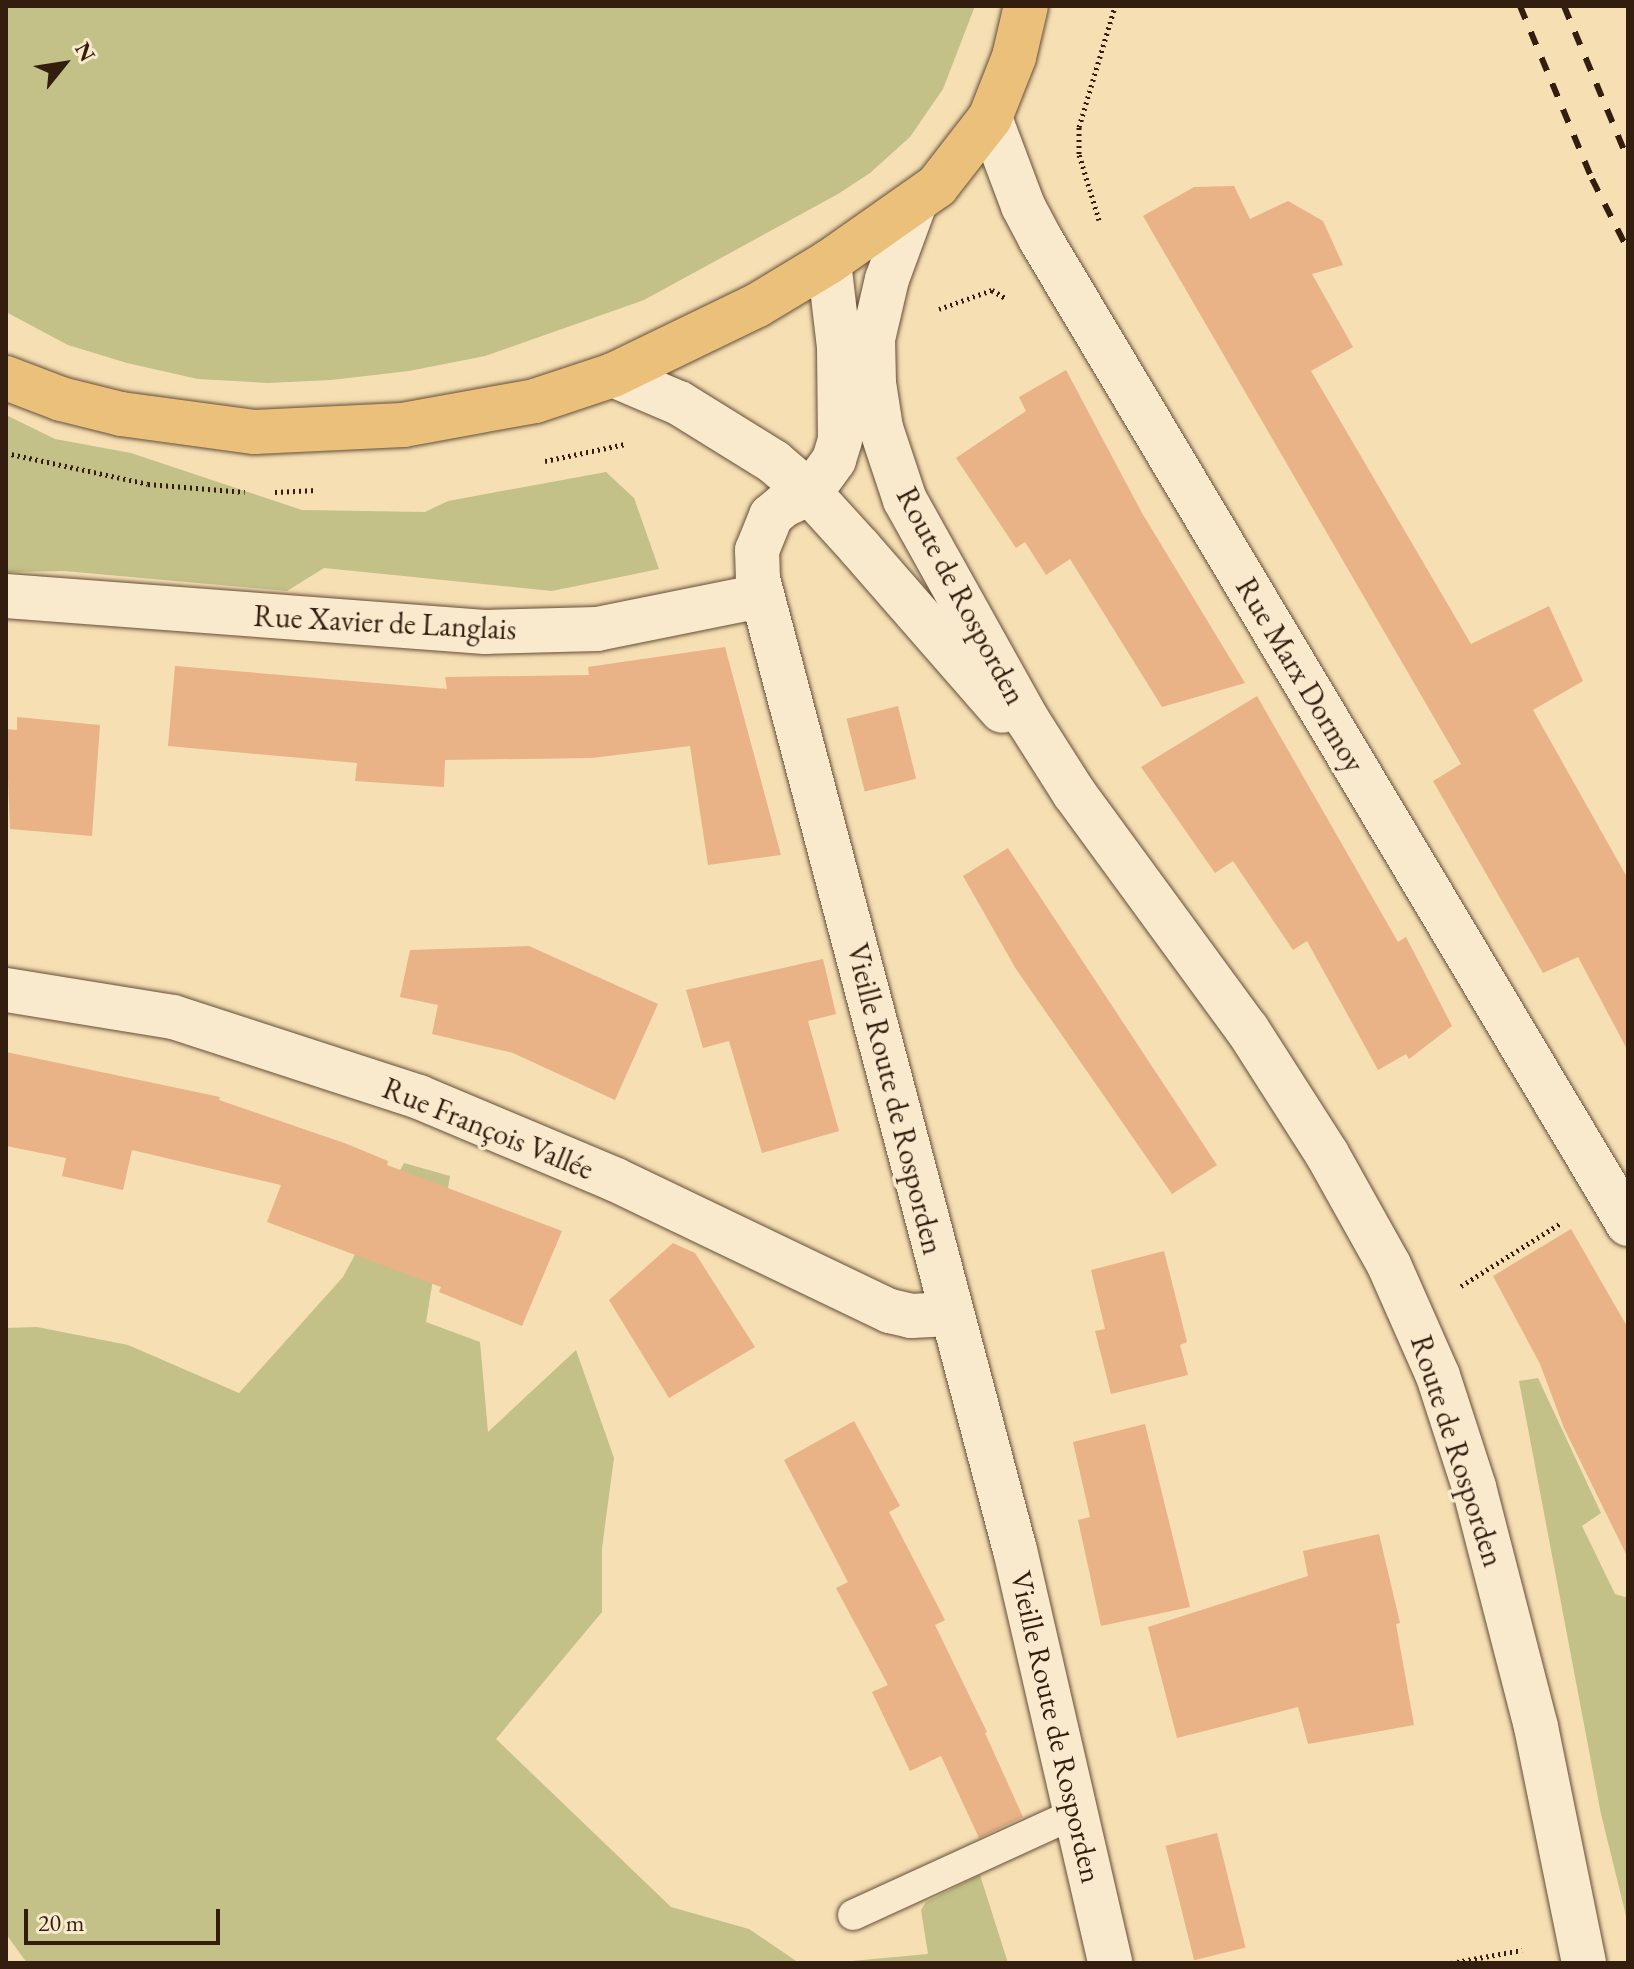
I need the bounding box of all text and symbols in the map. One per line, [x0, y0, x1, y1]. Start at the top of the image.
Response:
north arrow [24, 24, 104, 104]
text: N [68, 37, 102, 67]
street label: Route de Rosporden [889, 481, 1033, 711]
street label: Rue Marx Dormoy [1228, 571, 1372, 779]
street label: Rue Xavier de Langlais [253, 598, 517, 648]
street label: Vieille Route de Rosporden [839, 940, 951, 1258]
street label: Rue François Vallée [377, 1070, 599, 1188]
street label: Route de Rosporden [1403, 1331, 1511, 1571]
street label: Vieille Route de Rosporden [1003, 1567, 1109, 1887]
scale bar [28, 1893, 224, 1943]
text: 20 m [38, 1907, 85, 1938]

